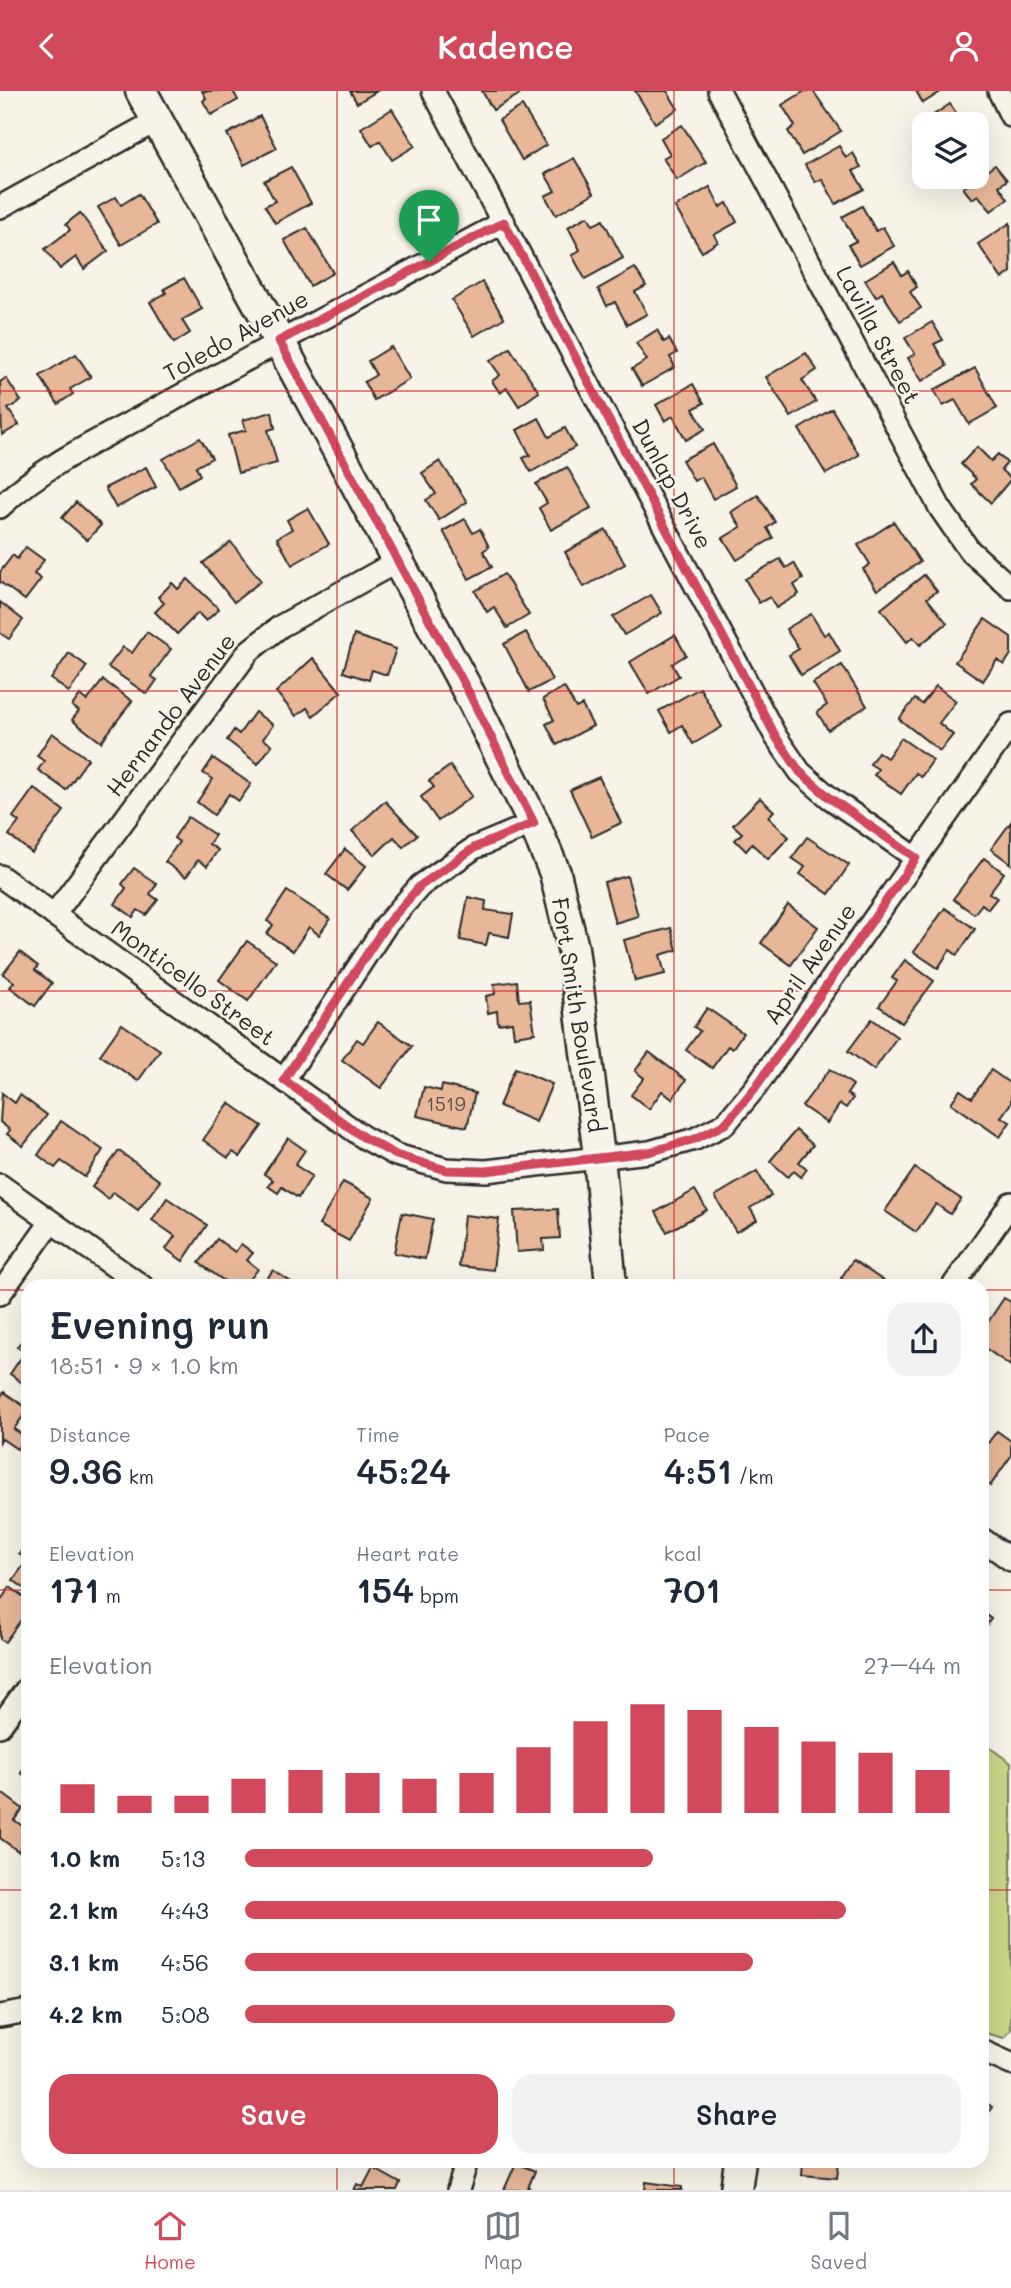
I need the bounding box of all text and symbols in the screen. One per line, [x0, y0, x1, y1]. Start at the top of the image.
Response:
text: Kadence [437, 25, 574, 67]
icon: back [28, 27, 66, 65]
icon: person [945, 27, 983, 65]
map controls [912, 112, 989, 189]
button: layers [912, 112, 989, 189]
pin [399, 190, 459, 262]
icon: arrive [410, 201, 448, 239]
street label: Lavilla Street [830, 260, 928, 409]
street label: Toledo Avenue [158, 283, 313, 387]
street label: Dunlap Drive [626, 413, 720, 554]
street label: Hernando Avenue [99, 627, 242, 802]
street label: Fort Smith Boulevard [546, 895, 612, 1134]
street label: April Avenue [756, 897, 862, 1030]
street label: Monticello Street [106, 913, 281, 1052]
house number: 1519 [426, 1091, 466, 1116]
text: Evening run [49, 1299, 270, 1349]
button: share [887, 1302, 961, 1376]
text: 18:51 · 9 × 1.0 km [49, 1350, 239, 1380]
text: Distance [49, 1422, 131, 1447]
text: Time [356, 1422, 400, 1447]
text: Pace [664, 1422, 710, 1447]
text: 9.36 [49, 1447, 123, 1493]
text: 45:24 [356, 1447, 451, 1493]
text: 4:51 [664, 1447, 732, 1493]
text: km [123, 1464, 154, 1489]
text: /km [732, 1464, 774, 1489]
text: Elevation [49, 1541, 134, 1566]
text: Heart rate [356, 1541, 459, 1566]
text: kcal [664, 1541, 702, 1566]
text: 171 [49, 1566, 100, 1612]
text: 154 [356, 1566, 414, 1612]
text: 701 [664, 1566, 721, 1612]
text: m [100, 1583, 121, 1608]
text: bpm [414, 1583, 459, 1608]
text: Elevation [49, 1650, 152, 1680]
text: 27–44 m [864, 1650, 961, 1680]
text: 1.0 km [49, 1843, 120, 1873]
text: 5:13 [161, 1843, 205, 1873]
text: 2.1 km [49, 1895, 118, 1925]
text: 4:43 [161, 1895, 209, 1925]
text: 3.1 km [49, 1947, 119, 1977]
text: 4:56 [161, 1947, 209, 1977]
text: 4.2 km [49, 1999, 122, 2029]
text: 5:08 [161, 1999, 210, 2029]
button: Save [49, 2074, 498, 2154]
button: Share [512, 2074, 961, 2154]
tab: Home [144, 2207, 196, 2274]
tab: Map [484, 2207, 522, 2274]
tab: Saved [811, 2207, 867, 2274]

